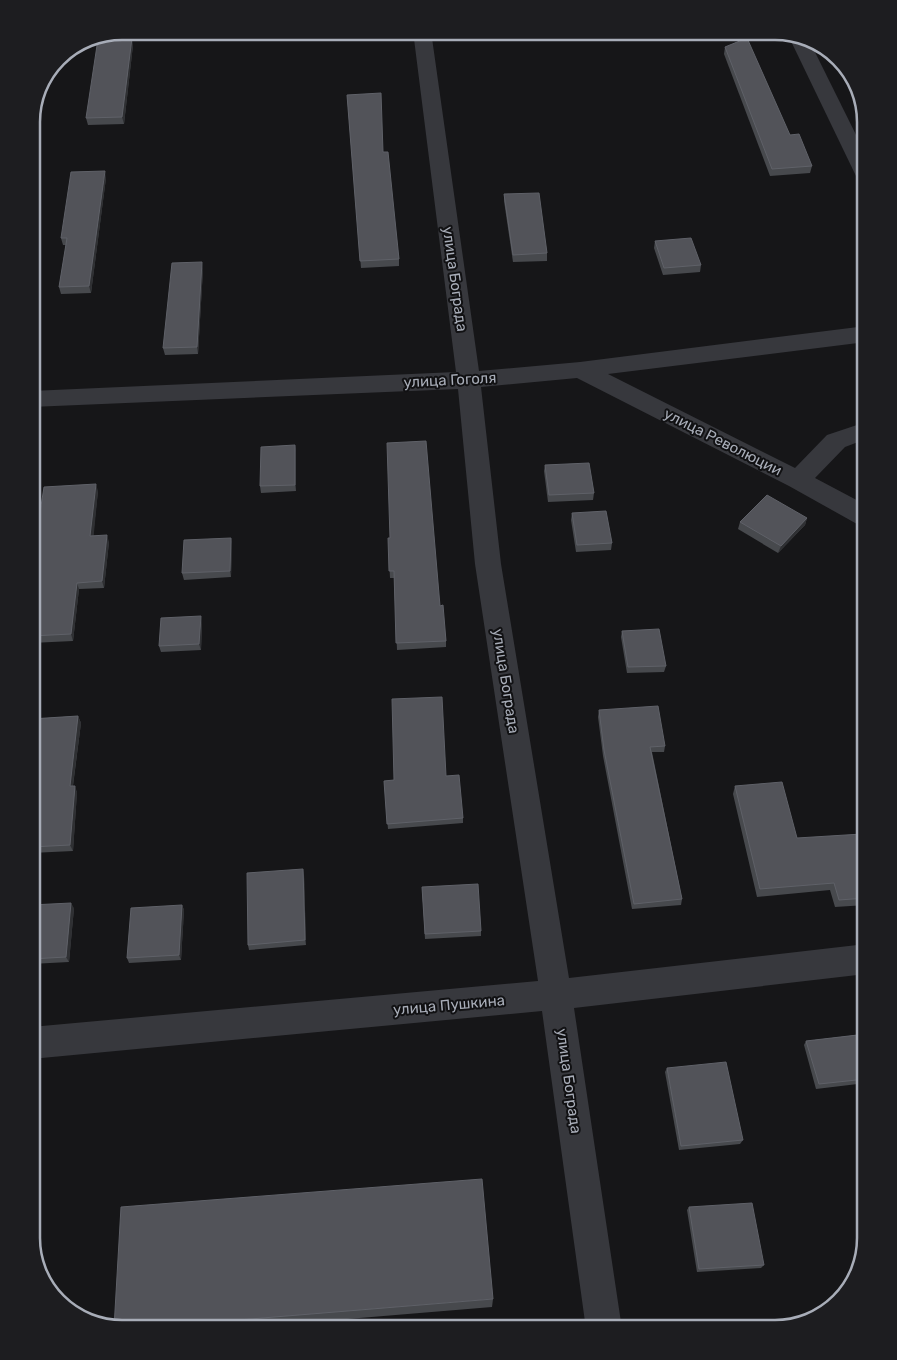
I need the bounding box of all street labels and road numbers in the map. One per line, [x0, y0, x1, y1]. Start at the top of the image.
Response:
street label: улица Бограда [439, 225, 471, 333]
street label: улица Гоголя [403, 369, 497, 391]
street label: улица Революции [661, 404, 785, 480]
street label: улица Бограда [489, 627, 523, 735]
street label: улица Пушкина [392, 991, 506, 1019]
street label: улица Бограда [553, 1027, 585, 1135]

